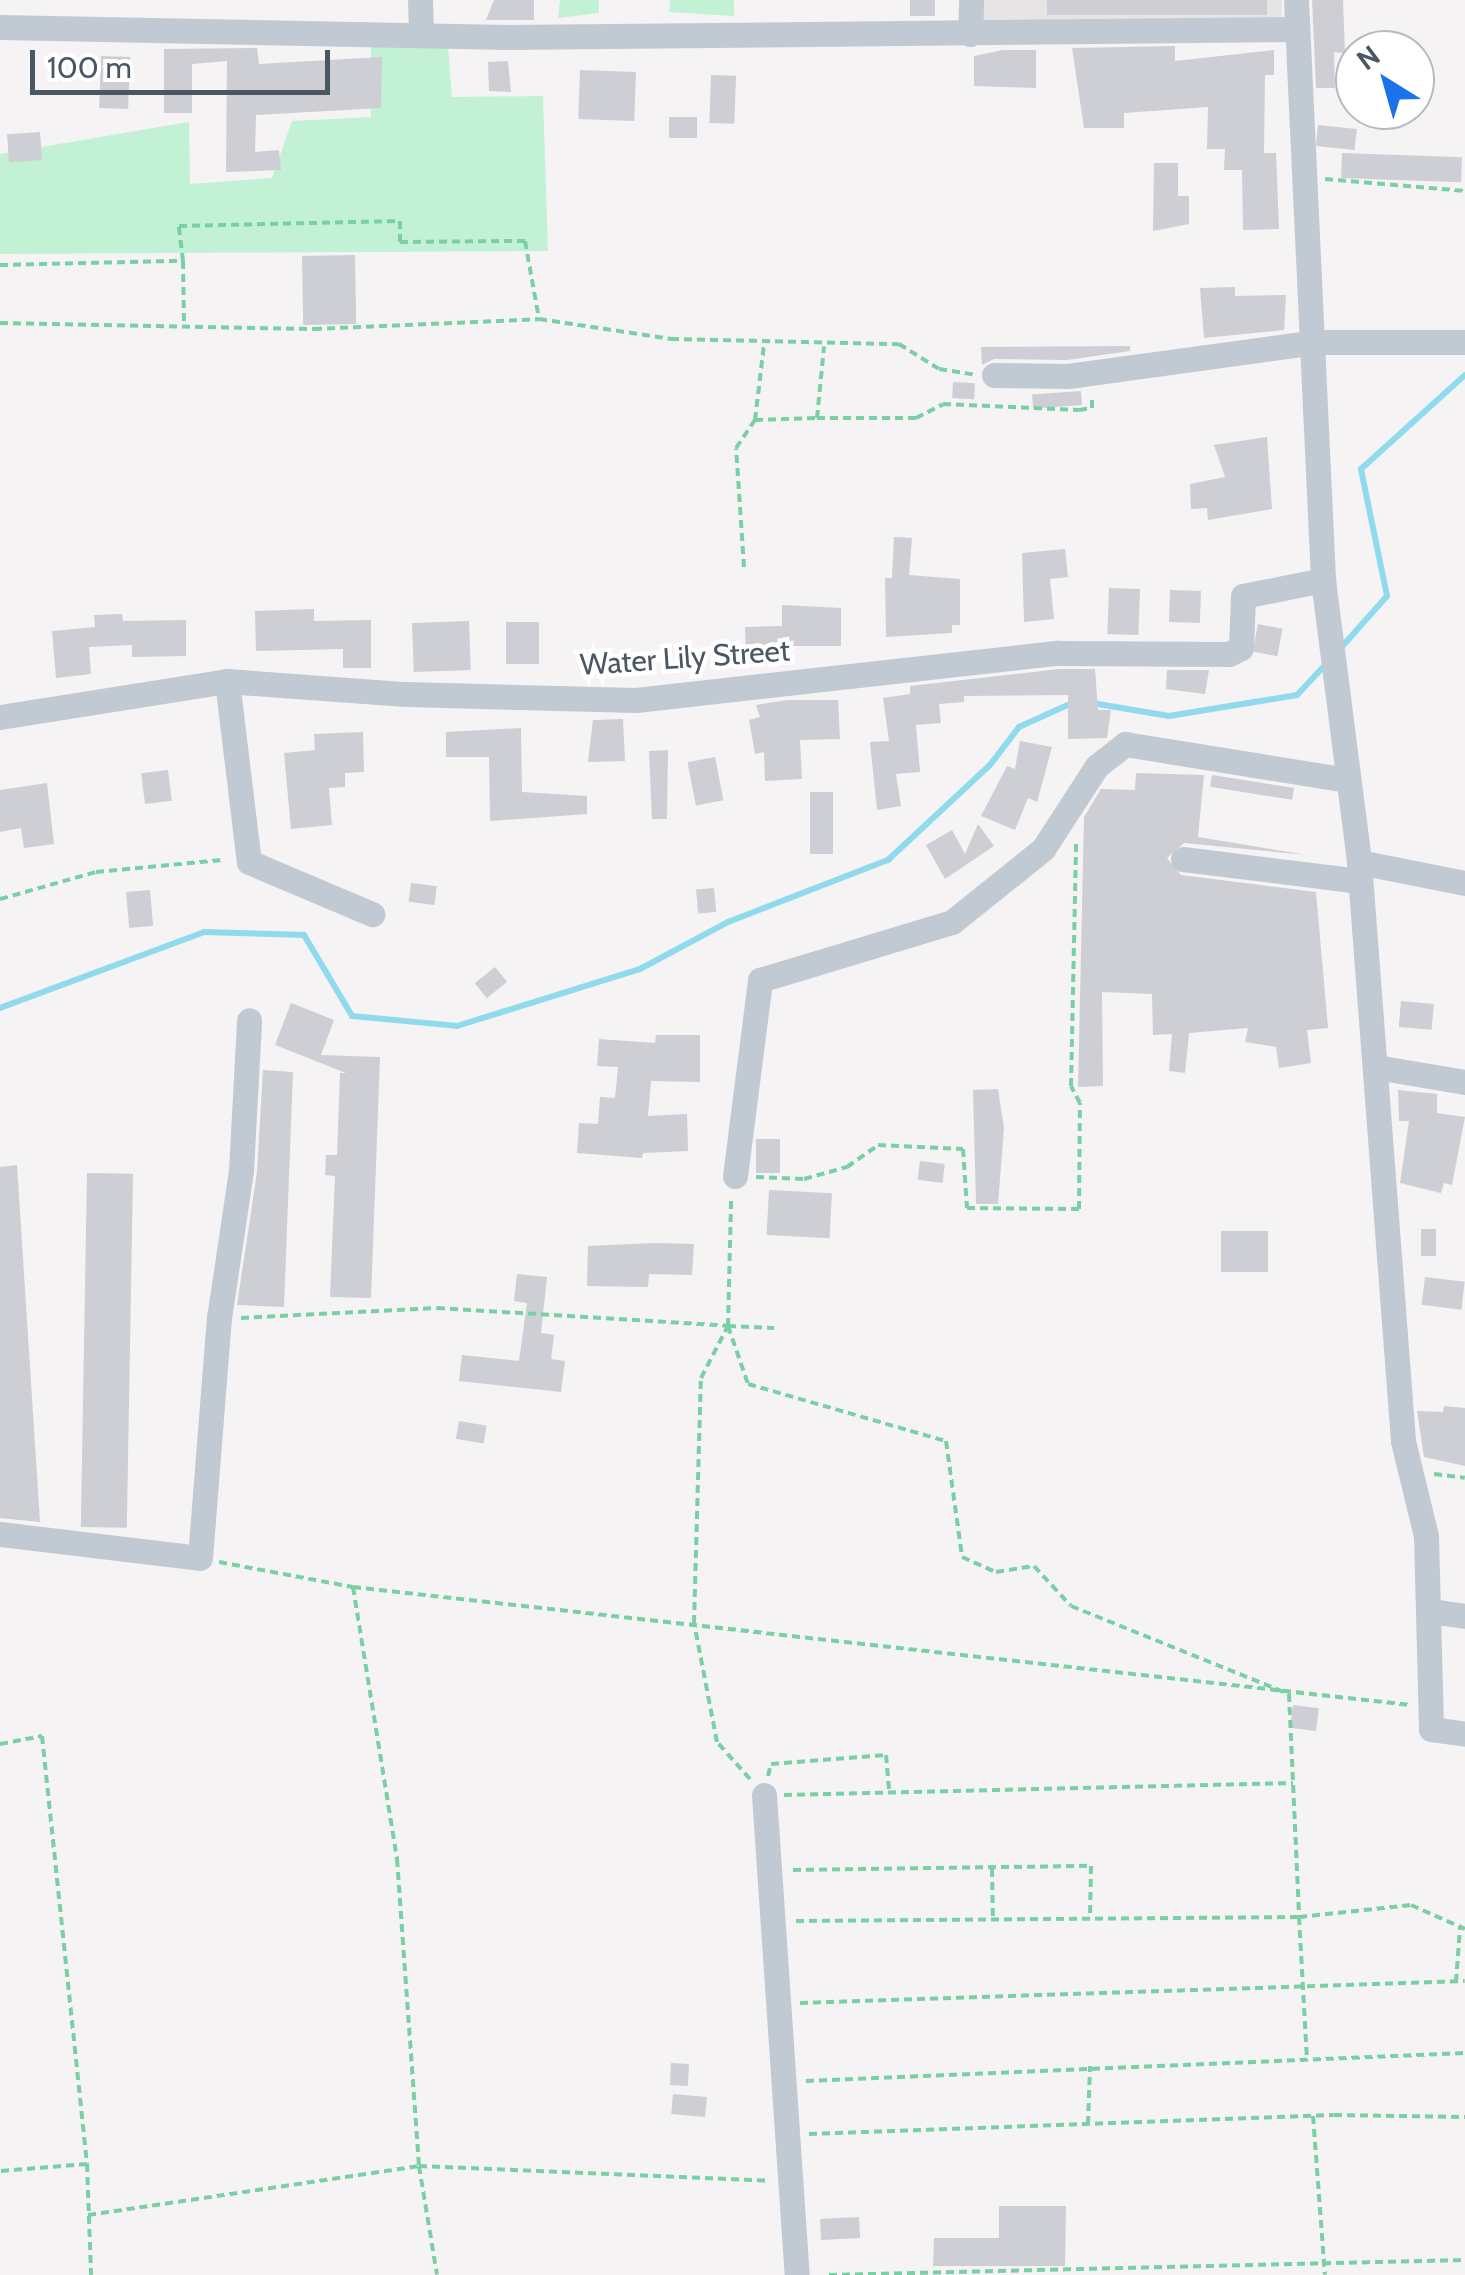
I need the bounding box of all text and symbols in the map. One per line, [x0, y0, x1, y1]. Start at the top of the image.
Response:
scale bar [35, 30, 335, 92]
north arrow [1335, 30, 1435, 130]
text: N [1350, 38, 1386, 77]
text: 100 m [47, 49, 132, 86]
street label: Water Lily Street [579, 633, 791, 683]

